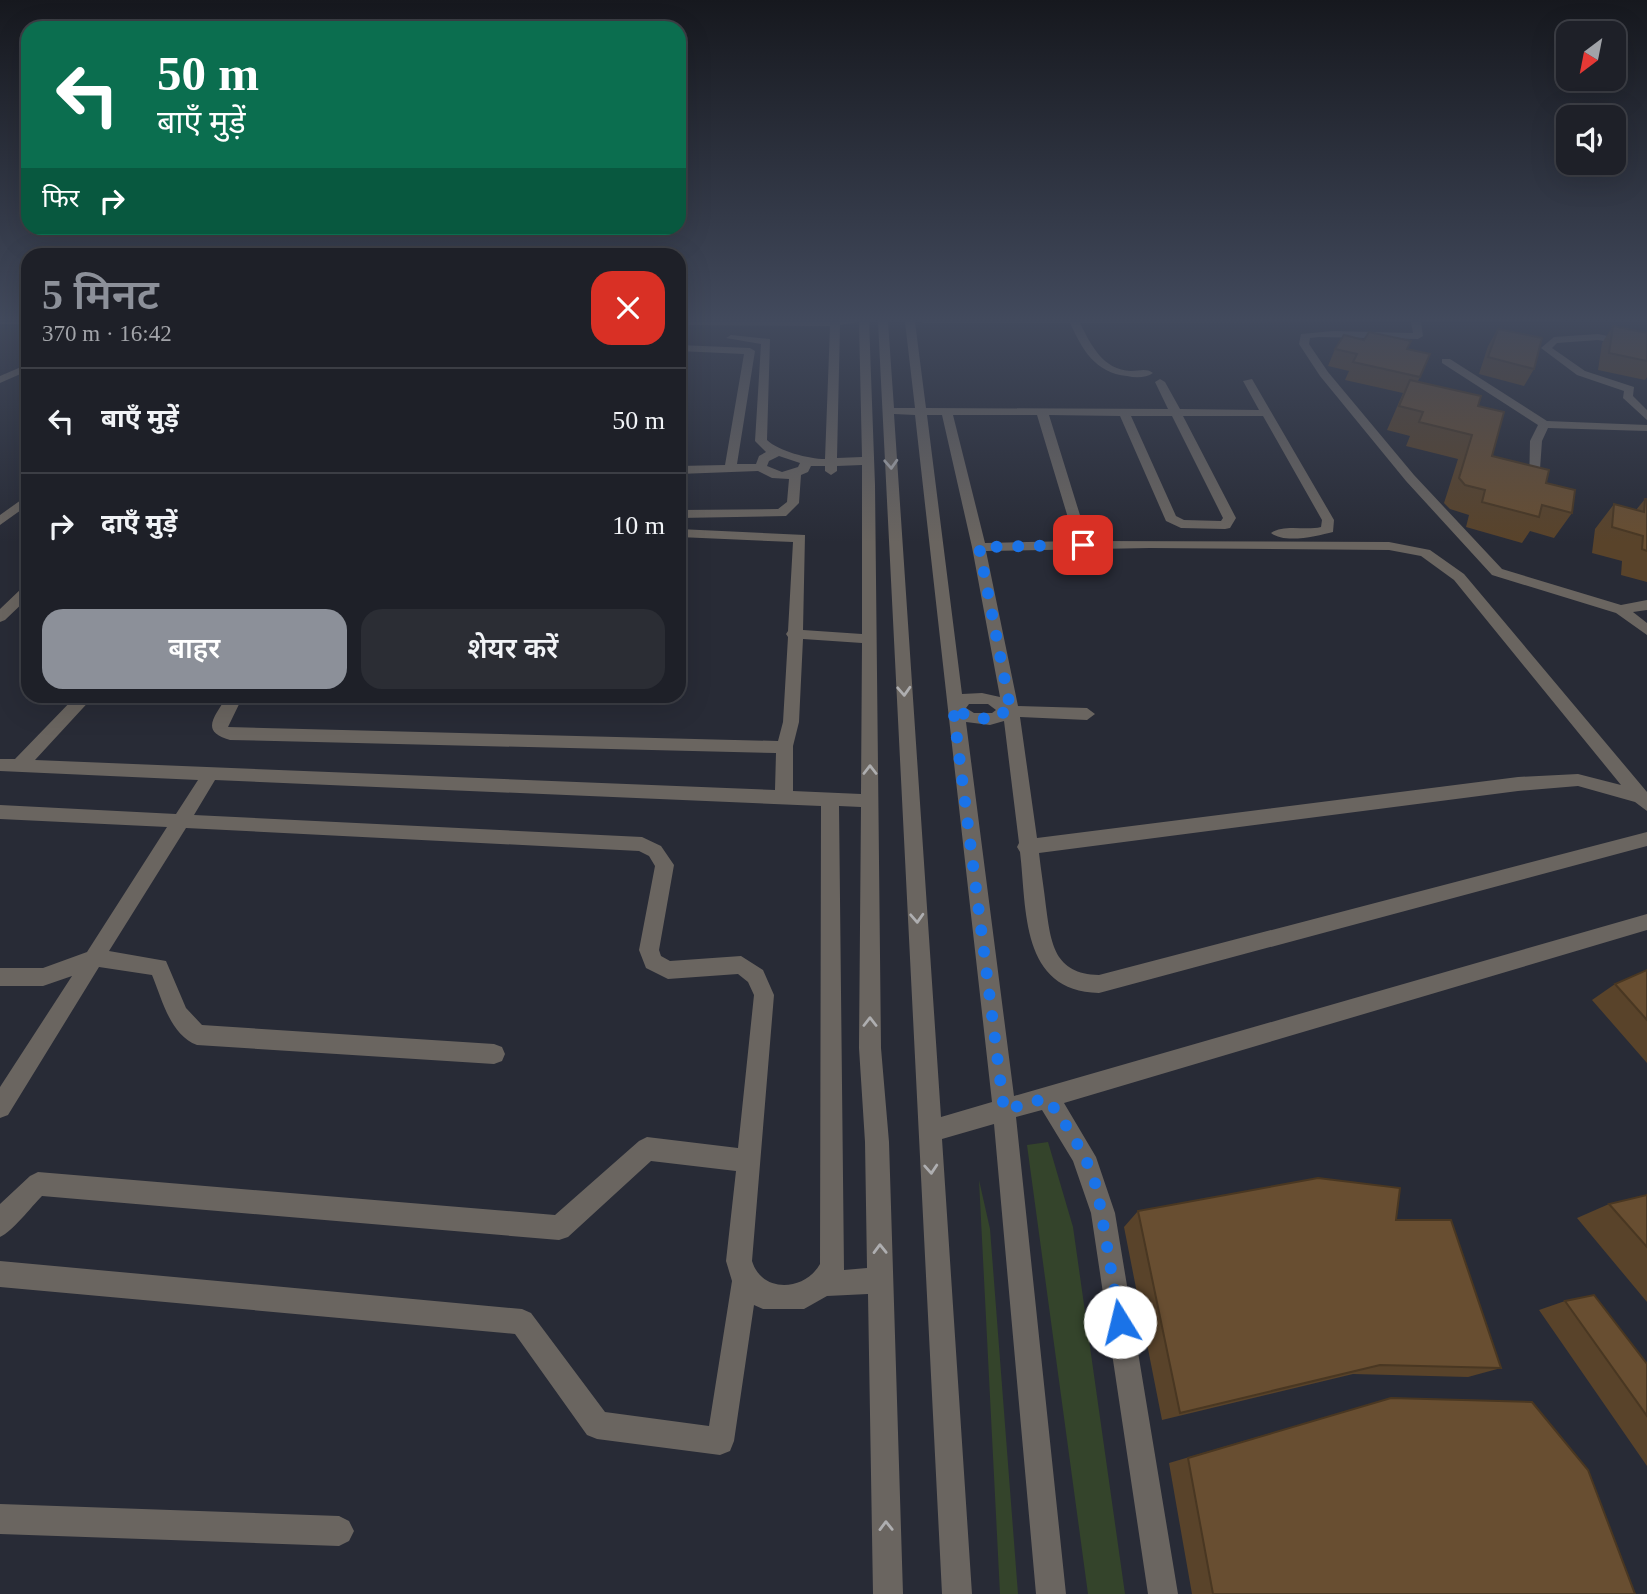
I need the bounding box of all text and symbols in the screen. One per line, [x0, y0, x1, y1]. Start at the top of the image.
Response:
north arrow [1556, 21, 1626, 91]
map controls [1556, 21, 1626, 175]
text: 50 m [157, 46, 259, 101]
icon: left [42, 49, 133, 140]
text: बाएँ मुड़ें [157, 104, 246, 140]
button: sound [1556, 105, 1626, 175]
icon: right [93, 182, 131, 220]
text: फिर [42, 184, 79, 213]
button: close [591, 271, 665, 345]
text: 5 मिनट [42, 272, 159, 318]
text: 370 m · 16:42 [42, 321, 172, 346]
icon: left [42, 402, 80, 440]
text: बाएँ मुड़ें [101, 404, 179, 433]
text: 50 m [612, 406, 665, 435]
one-way arrow [883, 458, 898, 469]
icon: right [42, 507, 80, 545]
text: दाएँ मुड़ें [101, 509, 177, 538]
text: 10 m [612, 511, 665, 540]
pin [1053, 515, 1113, 575]
icon: arrive [1064, 526, 1102, 564]
button: बाहर [42, 609, 347, 689]
button: शेयर करें [361, 609, 665, 689]
one-way arrow [896, 685, 911, 696]
one-way arrow [862, 764, 878, 775]
one-way arrow [909, 913, 924, 924]
one-way arrow [862, 1016, 878, 1027]
one-way arrow [923, 1164, 938, 1175]
one-way arrow [872, 1244, 888, 1254]
position arrow [1083, 1285, 1157, 1359]
one-way arrow [878, 1520, 894, 1531]

